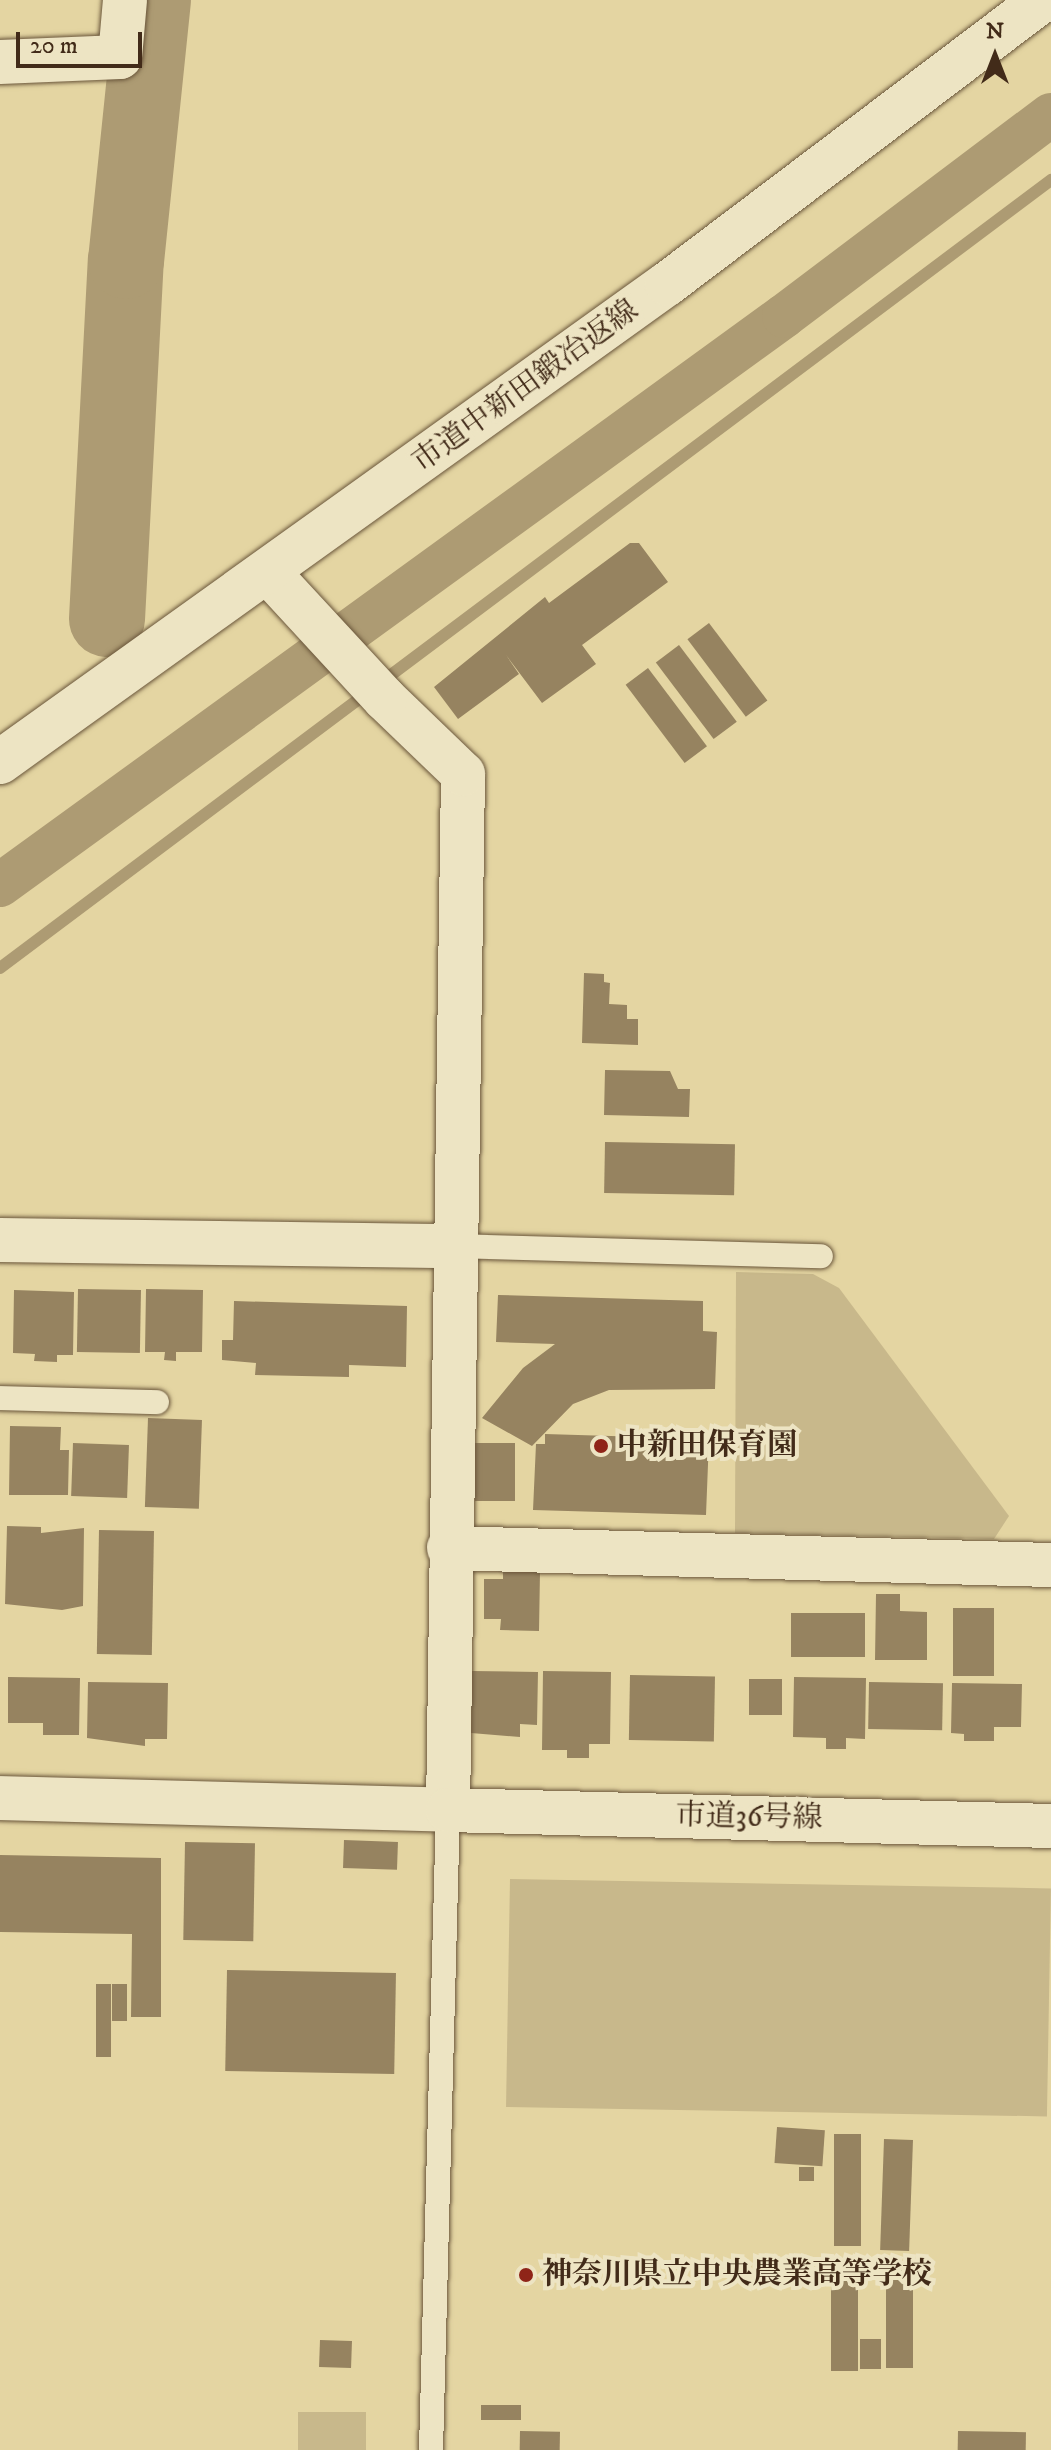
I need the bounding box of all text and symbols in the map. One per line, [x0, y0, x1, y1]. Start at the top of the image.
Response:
scale bar [20, 16, 146, 66]
north arrow [955, 16, 1035, 96]
text: N [986, 18, 1004, 45]
text: 20 m [30, 31, 78, 61]
street label: 市道中新田鍛冶返線 [406, 293, 646, 481]
place label: 中新田保育園 [617, 1428, 797, 1464]
marker: 中新田保育園 [592, 1437, 610, 1455]
street label: 市道36号線 [675, 1799, 823, 1837]
place label: 神奈川県立中央農業高等学校 [542, 2257, 932, 2293]
marker: 神奈川県立中央農業高等学校 [517, 2266, 535, 2284]

